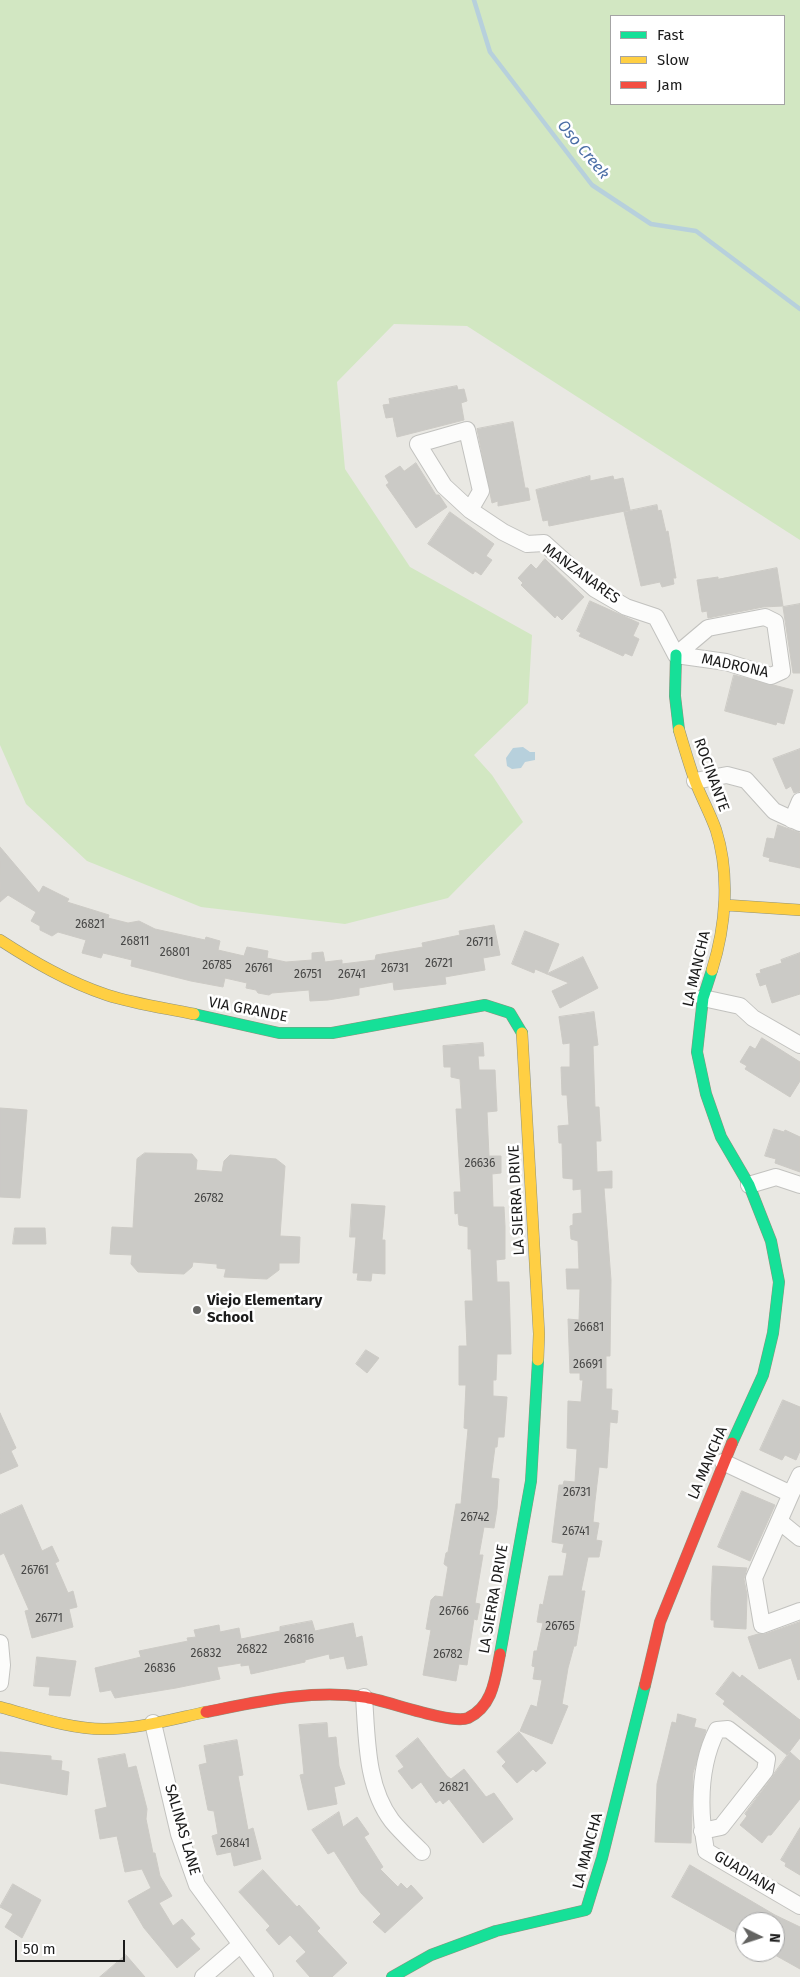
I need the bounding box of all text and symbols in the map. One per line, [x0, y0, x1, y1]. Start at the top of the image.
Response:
legend [610, 15, 785, 105]
text: Fast [657, 26, 684, 44]
text: Slow [657, 51, 689, 69]
text: Jam [657, 76, 683, 94]
water label: Oso Creek [553, 117, 613, 183]
street label: MANZANARES [539, 540, 623, 608]
street label: MADRONA [700, 650, 770, 682]
street label: ROCINANTE [689, 736, 733, 814]
house number: 26821 [75, 918, 105, 932]
street label: LA MANCHA [679, 929, 715, 1009]
house number: 26811 [121, 935, 149, 949]
house number: 26711 [466, 936, 494, 950]
house number: 26801 [160, 946, 190, 960]
house number: 26721 [425, 957, 453, 971]
house number: 26785 [202, 959, 232, 973]
house number: 26761 [245, 962, 273, 976]
house number: 26731 [381, 962, 409, 976]
house number: 26751 [294, 968, 322, 982]
house number: 26741 [338, 968, 366, 982]
street label: VIA GRANDE [207, 993, 289, 1027]
street label: LA SIERRA DRIVE [505, 1144, 529, 1256]
house number: 26636 [465, 1157, 495, 1171]
house number: 26782 [194, 1192, 224, 1206]
place label: Viejo Elementary School [207, 1292, 322, 1327]
marker: Viejo Elementary School [191, 1304, 203, 1316]
house number: 26681 [574, 1321, 604, 1335]
house number: 26691 [573, 1358, 603, 1372]
street label: LA MANCHA [685, 1424, 731, 1502]
house number: 26731 [563, 1486, 591, 1500]
house number: 26742 [461, 1511, 489, 1525]
house number: 26741 [562, 1525, 590, 1539]
street label: LA SIERRA DRIVE [476, 1543, 512, 1655]
house number: 26761 [21, 1564, 49, 1578]
house number: 26766 [439, 1605, 469, 1619]
house number: 26771 [35, 1612, 63, 1626]
house number: 26765 [545, 1620, 575, 1634]
house number: 26816 [284, 1633, 314, 1647]
house number: 26822 [237, 1643, 267, 1657]
house number: 26832 [191, 1647, 221, 1661]
house number: 26782 [433, 1648, 463, 1662]
house number: 26836 [144, 1662, 176, 1676]
house number: 26821 [439, 1781, 469, 1795]
street label: SALINAS LANE [160, 1782, 204, 1878]
street label: LA MANCHA [569, 1811, 607, 1891]
house number: 26841 [220, 1837, 250, 1851]
street label: GUADIANA [711, 1847, 779, 1899]
north arrow [735, 1912, 785, 1962]
scale bar [18, 1930, 128, 1962]
text: N [766, 1933, 783, 1943]
text: 50 m [23, 1940, 56, 1958]

